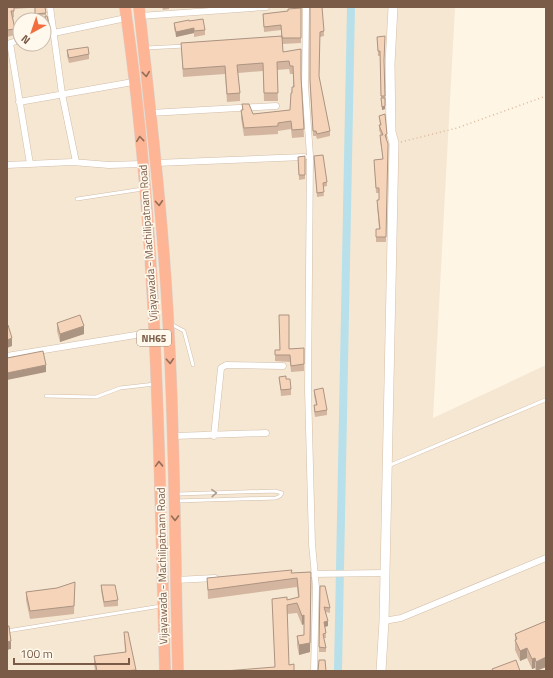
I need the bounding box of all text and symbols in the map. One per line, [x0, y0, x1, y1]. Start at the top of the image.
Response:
north arrow [12, 12, 52, 52]
text: N [18, 31, 34, 48]
one-way arrow [142, 71, 151, 77]
one-way arrow [136, 136, 145, 142]
street label: Vijayawada - Machilipatnam Road [135, 164, 161, 322]
one-way arrow [154, 200, 163, 206]
road number: NH65 [137, 330, 171, 346]
one-way arrow [166, 358, 175, 364]
one-way arrow [155, 461, 164, 467]
street label: Vijayawada - Machilipatnam Road [153, 487, 171, 645]
one-way arrow [211, 488, 217, 497]
one-way arrow [171, 515, 179, 521]
scale bar [14, 640, 129, 666]
text: 100 m [20, 644, 53, 663]

